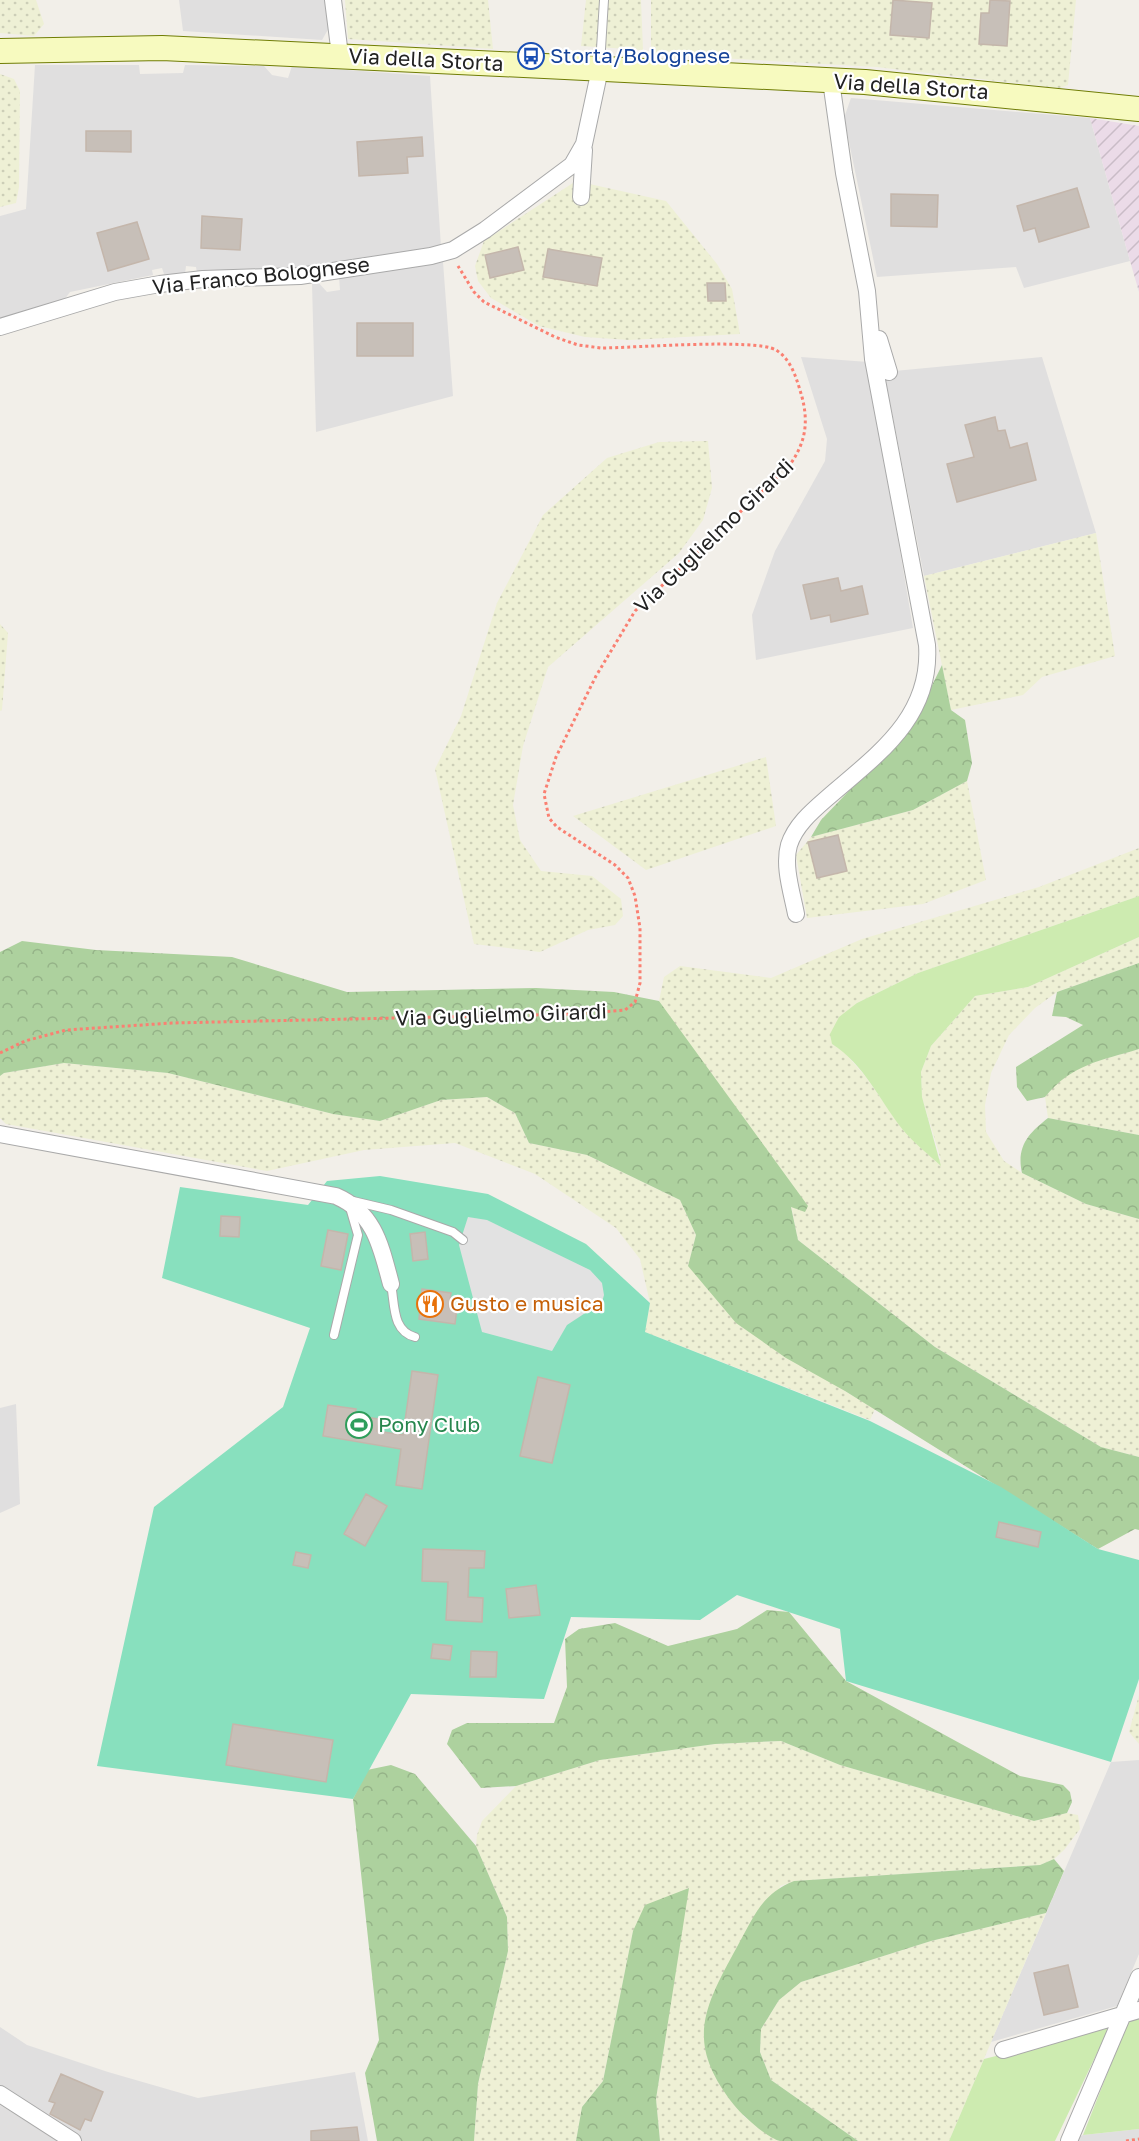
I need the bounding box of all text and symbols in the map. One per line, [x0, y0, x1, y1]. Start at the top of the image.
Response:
bus stop icon: Storta/Bolognese [516, 41, 546, 71]
street label: Via della Storta [348, 42, 504, 76]
place label: Storta/Bolognese [550, 42, 730, 68]
street label: Via della Storta [833, 68, 989, 104]
street label: Via Franco Bolognese [151, 251, 371, 299]
street label: Via Guglielmo Girardi [628, 452, 798, 618]
street label: Via Guglielmo Girardi [395, 997, 607, 1031]
restaurant icon: Gusto e musica [415, 1289, 445, 1319]
place label: Gusto e musica [450, 1290, 604, 1316]
sports icon: Pony Club [344, 1410, 374, 1440]
place label: Pony Club [378, 1411, 480, 1437]

